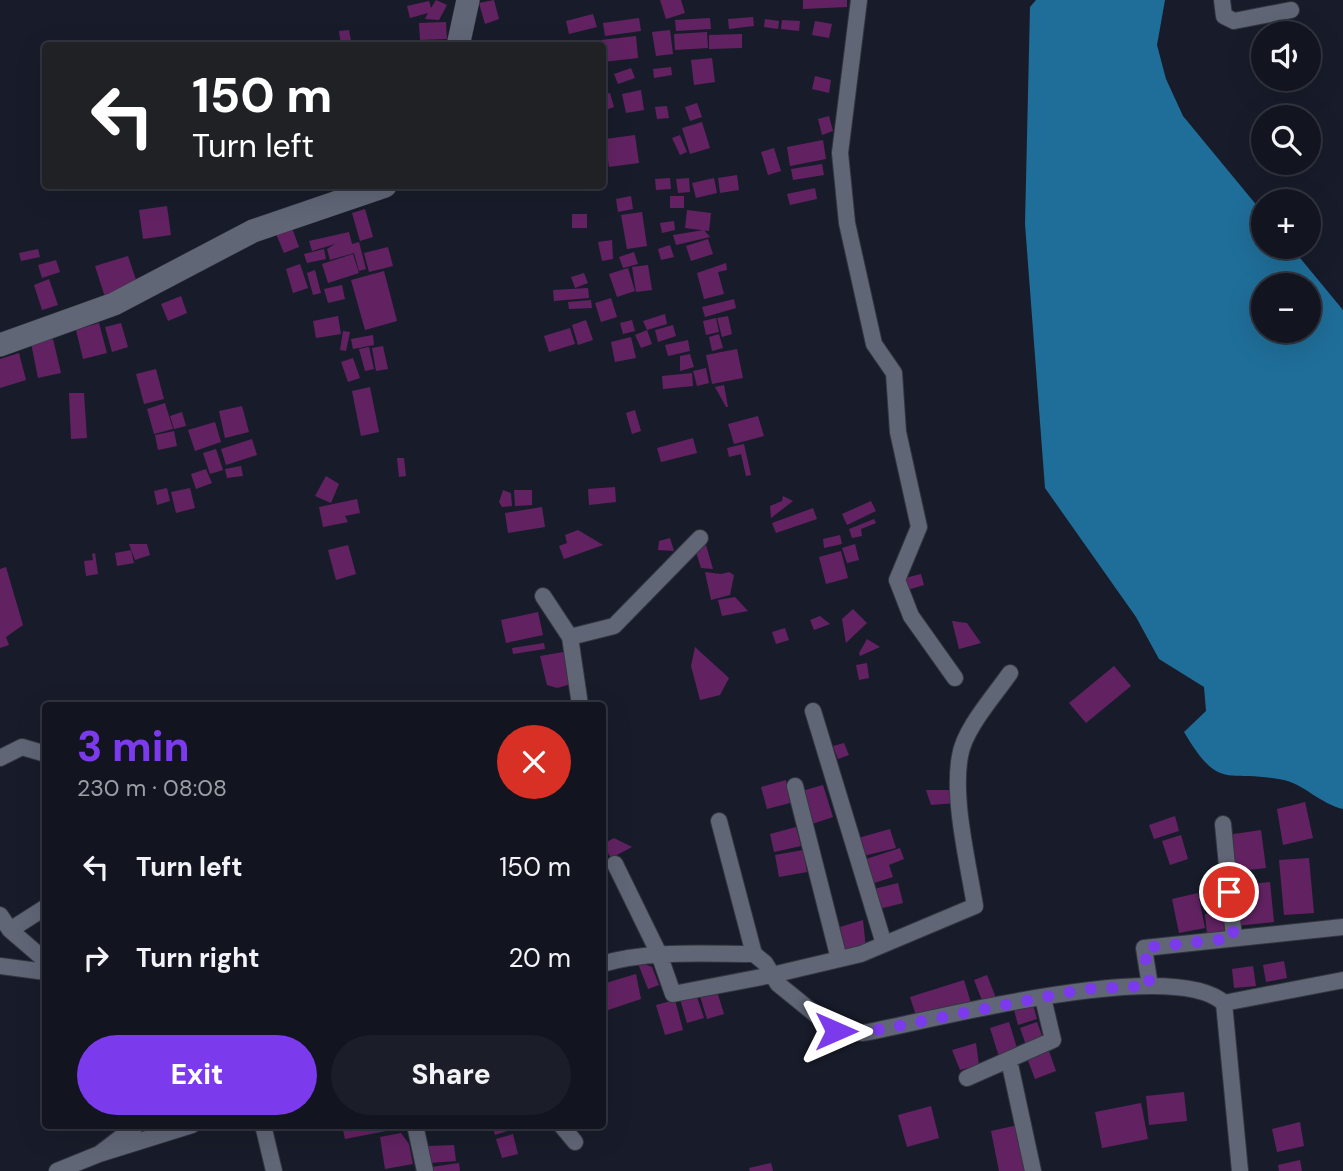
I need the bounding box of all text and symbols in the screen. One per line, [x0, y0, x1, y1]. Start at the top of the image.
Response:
map controls [1251, 21, 1321, 343]
button: sound [1251, 21, 1321, 91]
text: 150 m [192, 63, 332, 127]
icon: left [77, 70, 168, 161]
button: search [1251, 105, 1321, 175]
text: Turn left [192, 125, 314, 167]
button: + [1251, 189, 1321, 259]
button: − [1251, 273, 1321, 343]
text: 3 min [77, 719, 190, 774]
button: close [497, 725, 571, 799]
text: 230 m · 08:08 [77, 773, 227, 803]
icon: left [77, 848, 115, 886]
text: Turn left [136, 850, 243, 884]
text: 150 m [499, 850, 571, 884]
pin [1199, 862, 1259, 922]
icon: arrive [1210, 873, 1248, 911]
icon: right [77, 939, 115, 977]
text: Turn right [136, 941, 260, 975]
text: 20 m [508, 941, 571, 975]
position arrow [799, 994, 873, 1068]
button: Exit [77, 1035, 317, 1115]
button: Share [331, 1035, 571, 1115]

